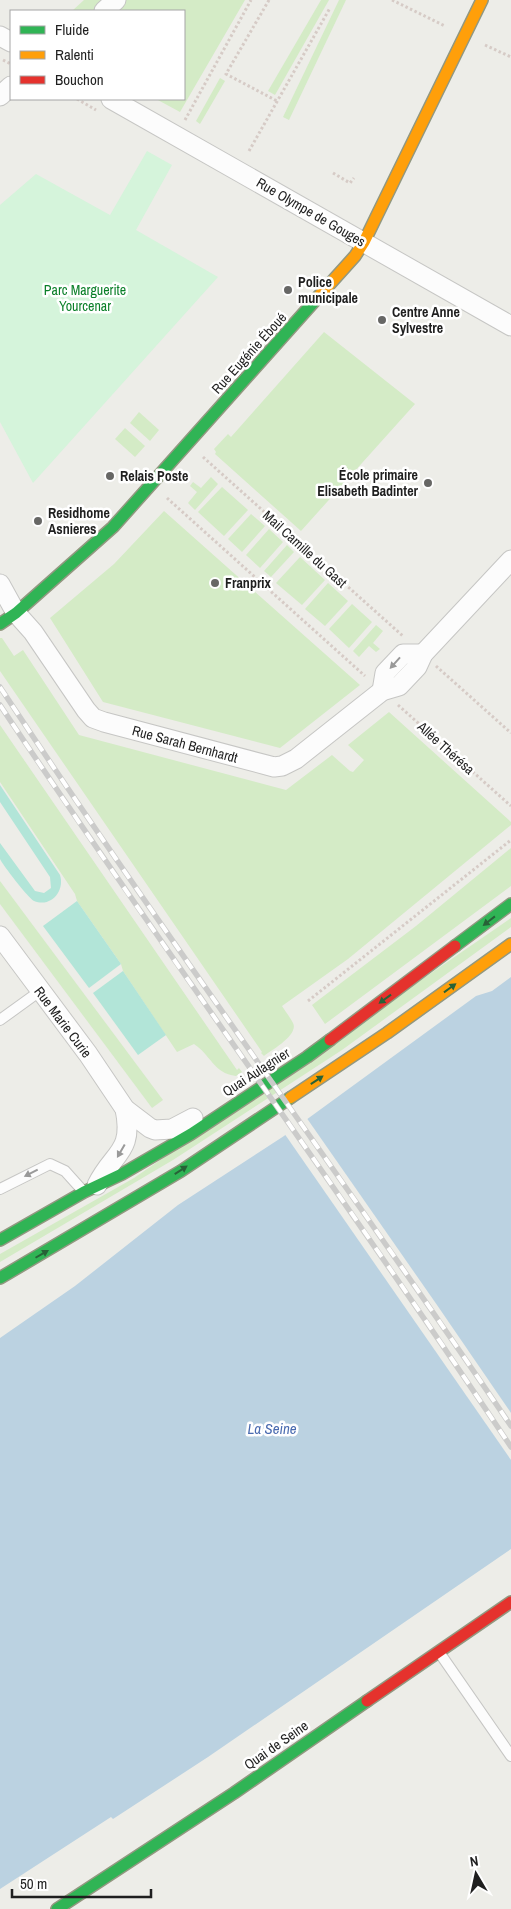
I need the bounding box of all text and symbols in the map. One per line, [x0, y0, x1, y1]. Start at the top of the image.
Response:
legend [10, 10, 185, 100]
text: Fluide [55, 19, 89, 40]
text: Ralenti [55, 44, 94, 65]
text: Bouchon [55, 69, 104, 90]
street label: Rue Olympe de Gouges [253, 173, 369, 251]
place label: Police municipale [298, 273, 358, 307]
park label: Parc Marguerite Yourcenar [44, 281, 126, 315]
marker: Police municipale [282, 284, 294, 296]
place label: Centre Anne Sylvestre [392, 303, 460, 337]
street label: Rue Eugénie Éboué [208, 309, 290, 397]
marker: Centre Anne Sylvestre [376, 314, 388, 326]
place label: École primaire Elisabeth Badinter [317, 466, 419, 500]
place label: Relais Poste [120, 467, 188, 485]
marker: Relais Poste [104, 470, 116, 482]
marker: École primaire Elisabeth Badinter [422, 477, 434, 489]
place label: Residhome Asnieres [48, 504, 110, 538]
street label: Mail Camille du Gast [259, 506, 351, 592]
marker: Residhome Asnieres [32, 515, 44, 527]
place label: Franprix [225, 574, 272, 592]
marker: Franprix [209, 577, 221, 589]
one-way arrow [389, 656, 401, 668]
street label: Allée Thérésa [413, 717, 479, 779]
street label: Rue Sarah Bernhardt [130, 721, 240, 767]
one-way arrow [482, 916, 495, 927]
street label: Rue Marie Curie [30, 983, 96, 1061]
one-way arrow [444, 983, 457, 993]
one-way arrow [378, 994, 392, 1004]
street label: Quai Aulagnier [219, 1043, 293, 1100]
one-way arrow [310, 1075, 323, 1085]
one-way arrow [116, 1144, 125, 1157]
one-way arrow [175, 1165, 188, 1175]
one-way arrow [24, 1169, 38, 1177]
one-way arrow [35, 1249, 49, 1258]
water label: La Seine [247, 1418, 297, 1439]
street label: Quai de Seine [241, 1716, 311, 1774]
north arrow [451, 1849, 501, 1899]
text: N [468, 1852, 479, 1871]
scale bar [12, 1866, 151, 1898]
text: 50 m [20, 1873, 47, 1894]

